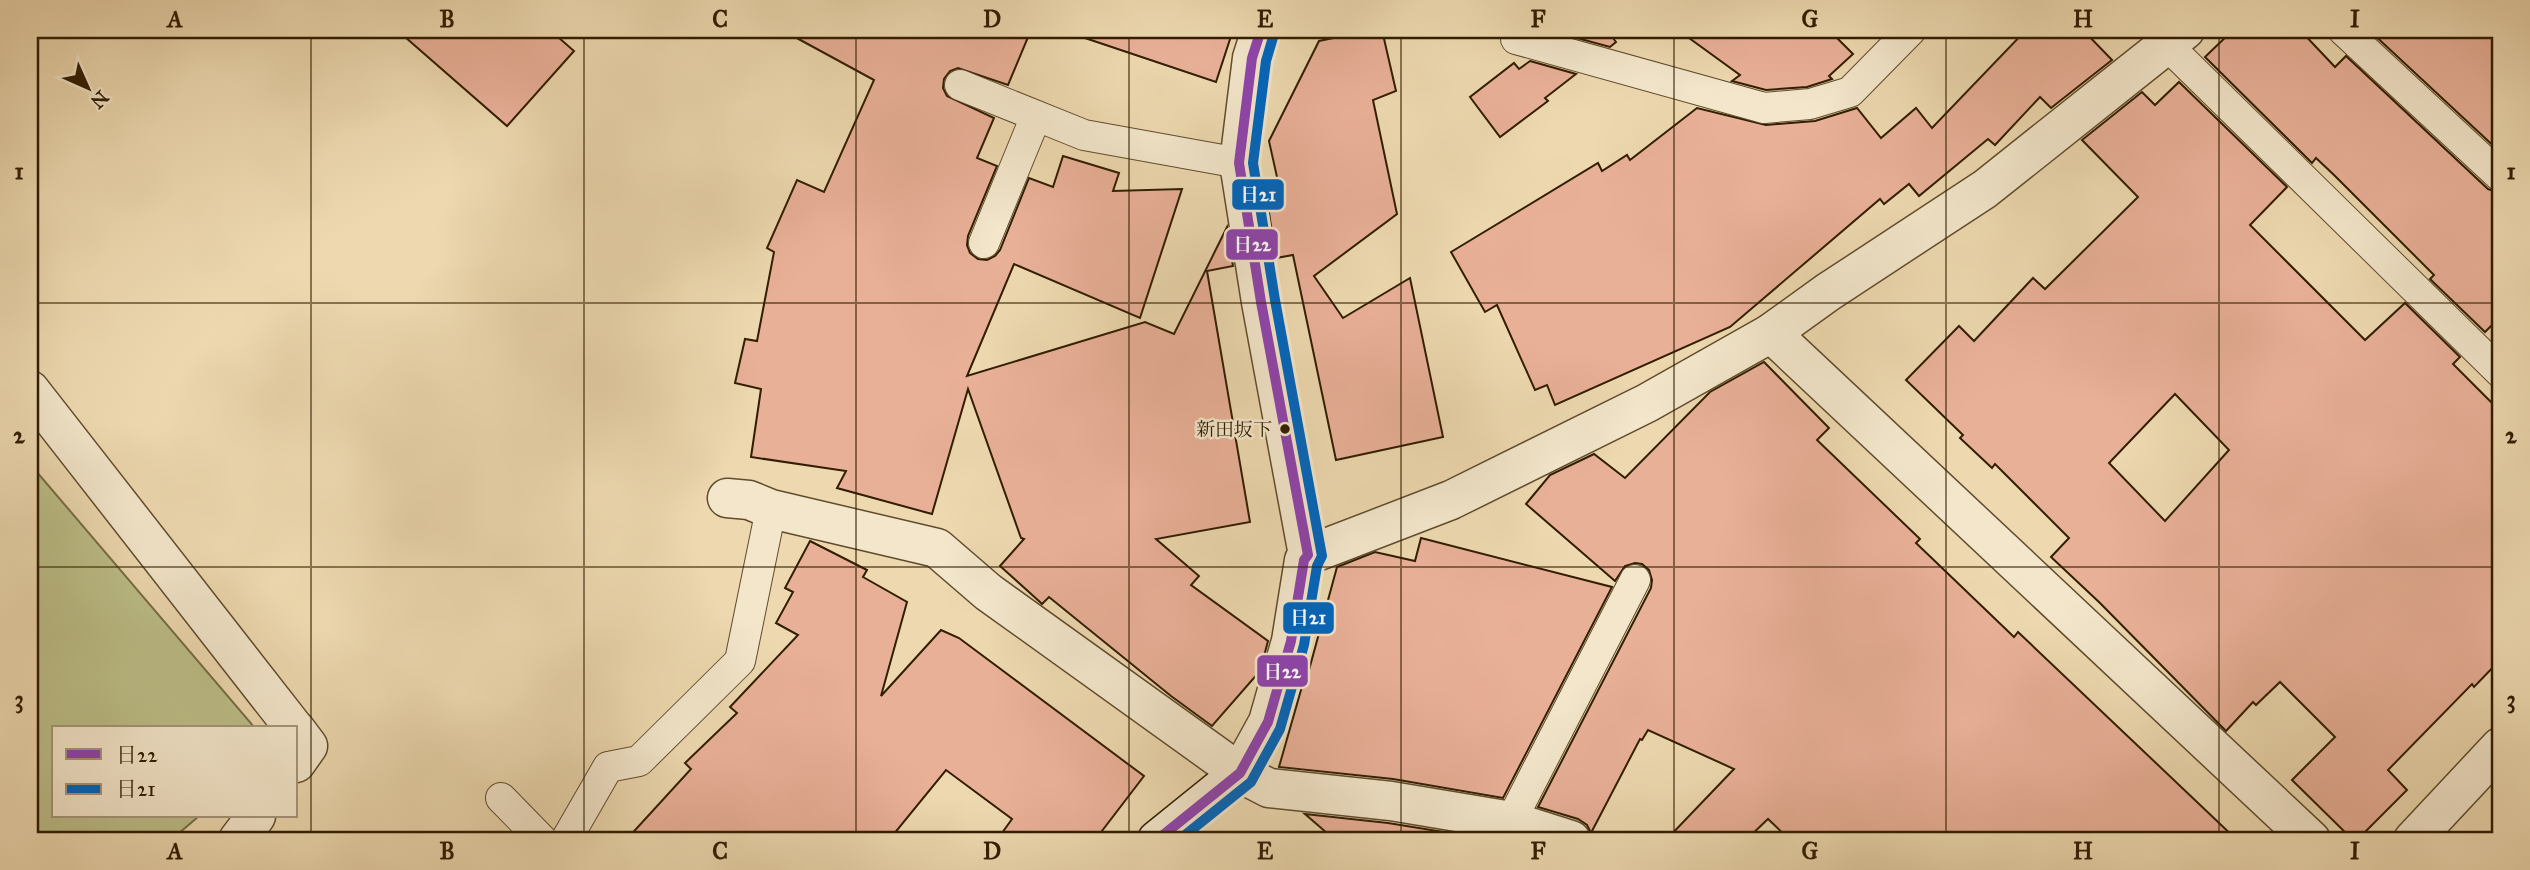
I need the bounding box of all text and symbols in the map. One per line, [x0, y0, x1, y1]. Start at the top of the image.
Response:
text: A [165, 5, 183, 33]
text: B [439, 5, 455, 33]
text: C [712, 5, 728, 33]
text: D [983, 5, 1001, 33]
text: E [1257, 5, 1274, 33]
text: F [1530, 5, 1546, 33]
text: G [1802, 5, 1819, 33]
text: H [2073, 5, 2093, 33]
text: I [2350, 5, 2360, 33]
north arrow [52, 52, 122, 122]
text: N [86, 86, 114, 114]
text: 1 [14, 157, 24, 185]
text: 1 [2506, 157, 2516, 185]
line badge: 日21 [1231, 178, 1285, 211]
text: 日21 [1240, 183, 1276, 206]
line badge: 日22 [1225, 228, 1279, 261]
text: 日22 [1233, 233, 1271, 256]
place label: 新田坂下 [1196, 418, 1272, 441]
text: 2 [13, 421, 25, 449]
text: 2 [2505, 421, 2517, 449]
marker: 新田坂下 [1278, 422, 1292, 436]
line badge: 日21 [1282, 601, 1335, 635]
text: 日21 [1290, 606, 1326, 629]
line badge: 日22 [1256, 654, 1309, 688]
text: 日22 [1263, 660, 1301, 683]
text: 3 [14, 685, 24, 714]
text: 3 [2506, 685, 2516, 714]
legend [52, 726, 298, 818]
text: 日22 [116, 742, 158, 768]
text: 日21 [116, 776, 156, 802]
text: A [165, 837, 183, 865]
text: B [439, 837, 455, 865]
text: C [712, 837, 728, 865]
text: D [983, 837, 1001, 865]
text: E [1257, 837, 1274, 865]
text: F [1530, 837, 1546, 865]
text: G [1802, 837, 1819, 865]
text: H [2073, 837, 2093, 865]
text: I [2350, 837, 2360, 865]

